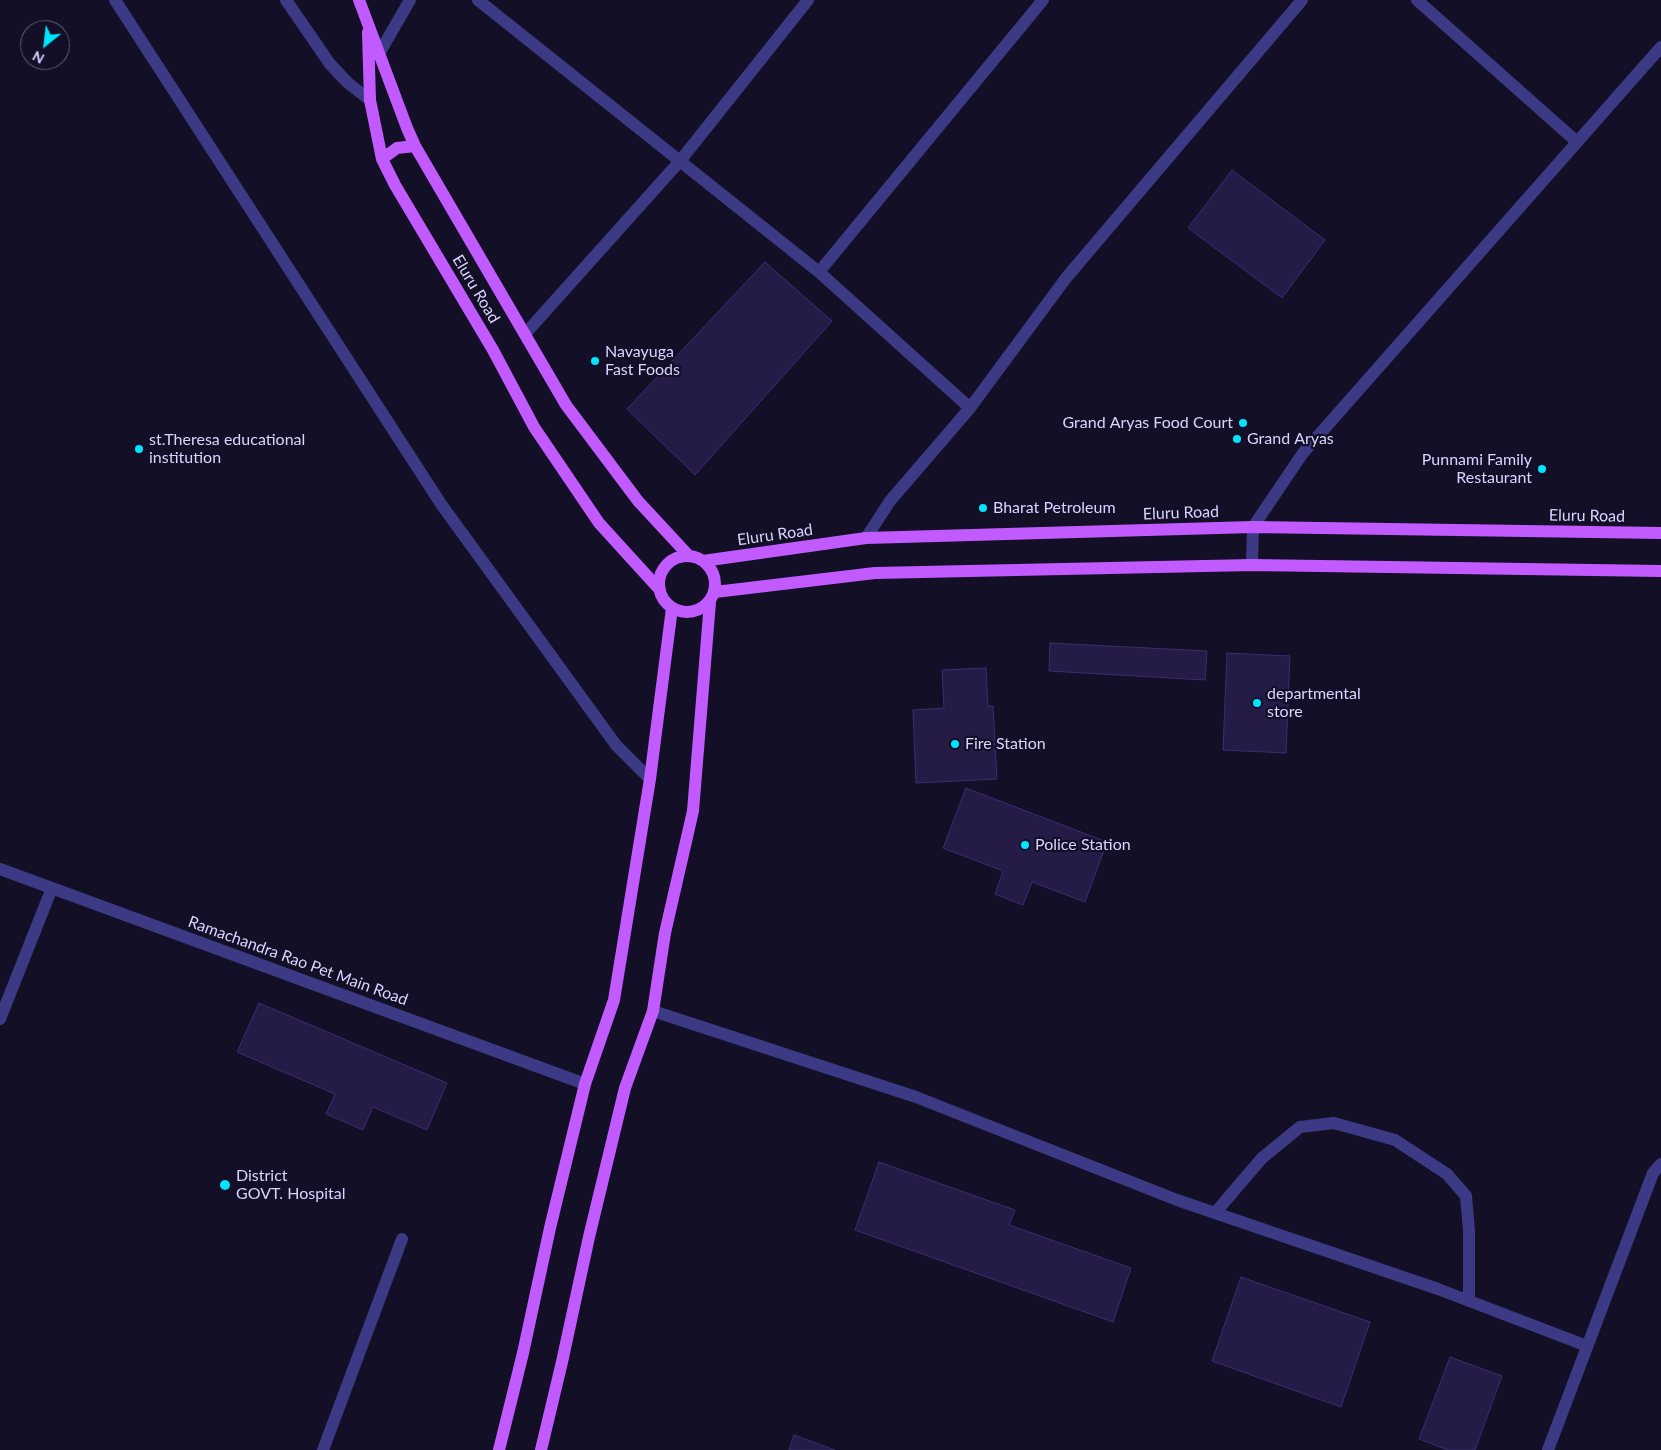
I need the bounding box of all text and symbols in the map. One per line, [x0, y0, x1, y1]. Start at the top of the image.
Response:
north arrow [20, 20, 70, 70]
text: N [29, 48, 47, 68]
street label: Eluru Road [448, 251, 504, 327]
place label: Navayuga Fast Foods [605, 342, 680, 380]
marker: Navayuga Fast Foods [589, 355, 601, 367]
place label: Grand Aryas Food Court [1062, 413, 1233, 433]
marker: Grand Aryas Food Court [1237, 417, 1249, 429]
place label: Grand Aryas [1247, 429, 1334, 449]
place label: st.Theresa educational institution [149, 430, 305, 468]
marker: Grand Aryas [1231, 433, 1243, 445]
marker: st.Theresa educational institution [133, 443, 145, 455]
place label: Punnami Family Restaurant [1422, 450, 1532, 488]
marker: Punnami Family Restaurant [1536, 463, 1548, 475]
place label: Bharat Petroleum [993, 498, 1116, 518]
marker: Bharat Petroleum [977, 502, 989, 514]
street label: Eluru Road [1143, 502, 1219, 524]
street label: Eluru Road [1549, 506, 1625, 526]
street label: Eluru Road [736, 520, 814, 550]
place label: departmental store [1267, 684, 1361, 722]
marker: departmental store [1251, 697, 1263, 709]
place label: Fire Station [965, 734, 1046, 754]
marker: Fire Station [949, 738, 961, 750]
place label: Police Station [1035, 835, 1131, 855]
marker: Police Station [1019, 839, 1031, 851]
street label: Ramachandra Rao Pet Main Road [185, 912, 411, 1010]
place label: District GOVT. Hospital [236, 1166, 345, 1204]
marker: District GOVT. Hospital [218, 1178, 232, 1192]

